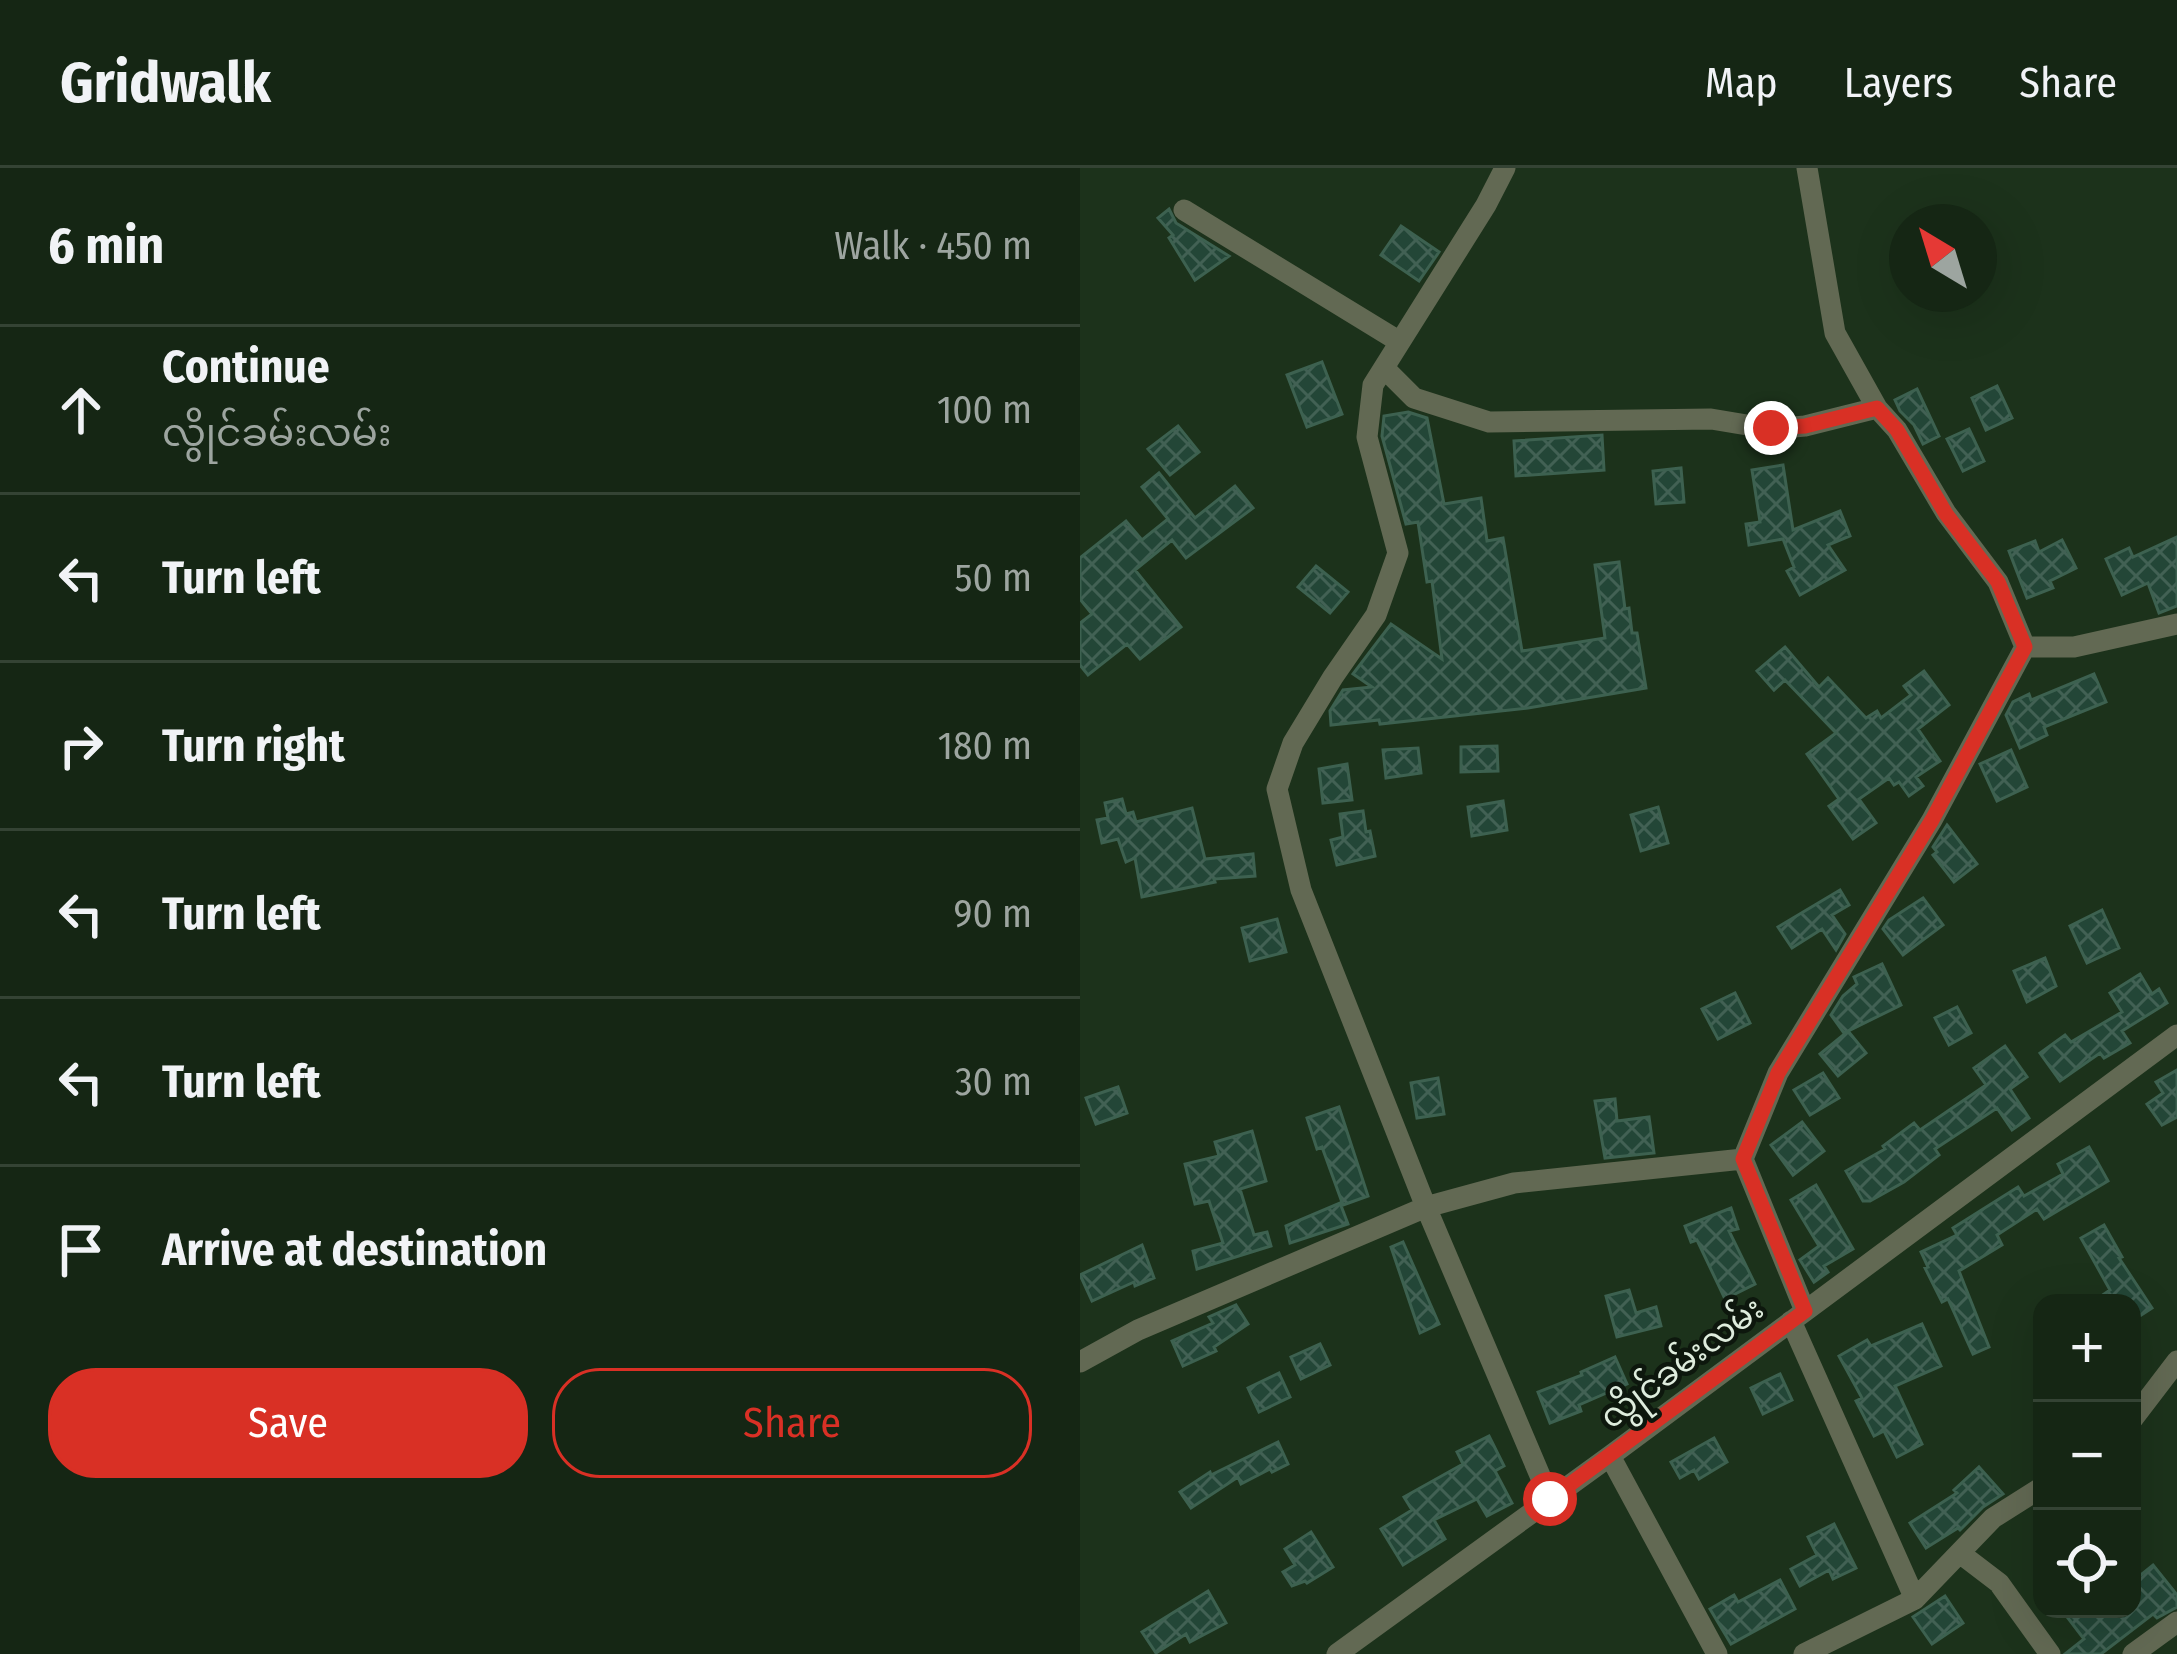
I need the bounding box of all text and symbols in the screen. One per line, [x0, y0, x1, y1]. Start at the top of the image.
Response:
text: Gridwalk [60, 49, 271, 117]
text: Map [1705, 58, 1778, 108]
text: Layers [1844, 58, 1953, 108]
text: Share [2019, 58, 2117, 108]
north arrow [1889, 204, 1997, 312]
text: 6 min [48, 215, 164, 277]
text: Walk · 450 m [834, 223, 1032, 269]
text: Continue [162, 340, 330, 394]
icon: ahead [48, 377, 114, 443]
text: 100 m [937, 387, 1032, 433]
route end [1744, 401, 1798, 455]
text: လွိုင်ခမ်းလမ်း [162, 410, 391, 456]
icon: left [48, 545, 114, 611]
text: Turn left [162, 551, 321, 605]
text: 50 m [955, 555, 1032, 601]
icon: right [48, 713, 114, 779]
text: Turn right [162, 719, 345, 773]
text: 180 m [938, 723, 1032, 769]
icon: left [48, 881, 114, 947]
text: Turn left [162, 887, 321, 941]
text: 90 m [954, 891, 1032, 937]
icon: left [48, 1049, 114, 1115]
text: Turn left [162, 1055, 321, 1109]
text: 30 m [955, 1059, 1032, 1105]
icon: arrive [48, 1217, 114, 1283]
text: Arrive at destination [162, 1223, 547, 1277]
street label: လွိုင်ခမ်းလမ်း [1590, 1286, 1775, 1442]
map controls [2033, 1294, 2141, 1618]
button: + [2033, 1294, 2141, 1402]
button: Save [48, 1368, 528, 1478]
button: Share [552, 1368, 1032, 1478]
button: − [2033, 1402, 2141, 1510]
route start [1523, 1472, 1577, 1526]
button: locate [2033, 1510, 2141, 1618]

